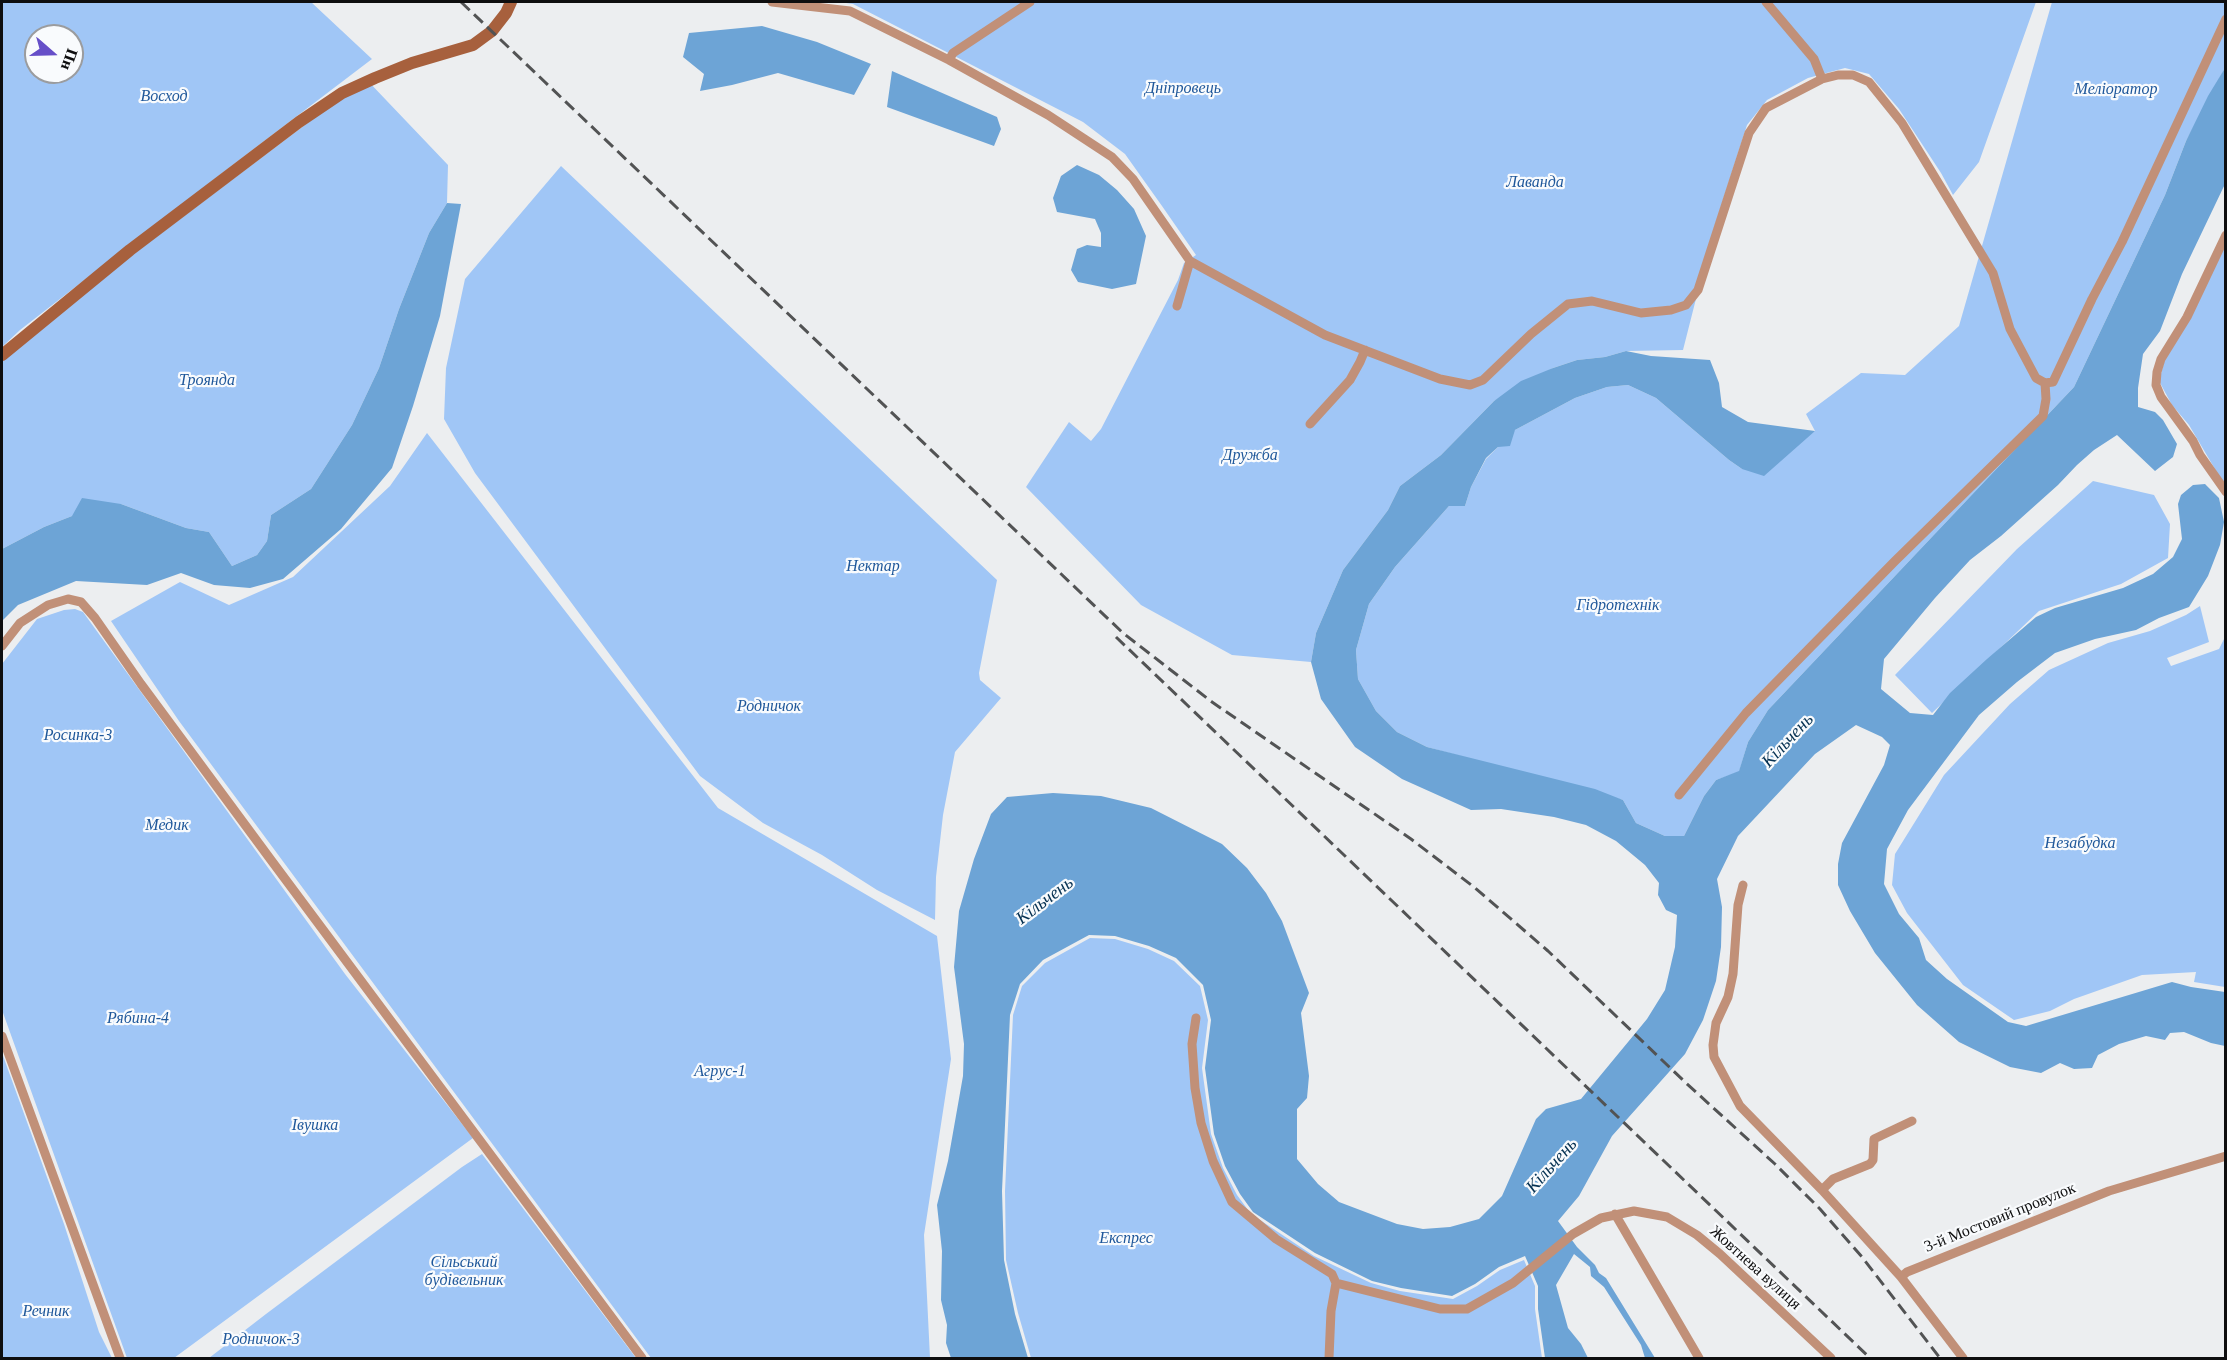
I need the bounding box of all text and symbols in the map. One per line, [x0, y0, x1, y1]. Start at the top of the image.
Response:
north arrow [24, 24, 84, 84]
text: Пн [58, 47, 81, 73]
park label: Дніпровець [1145, 79, 1221, 99]
park label: Меліоратор [2075, 80, 2157, 100]
park label: Восход [140, 87, 188, 107]
park label: Лаванда [1506, 173, 1564, 193]
park label: Троянда [179, 371, 235, 391]
park label: Дружба [1222, 446, 1278, 466]
park label: Нектар [846, 557, 900, 577]
park label: Гідротехнік [1576, 596, 1660, 616]
park label: Родничок [737, 697, 801, 717]
water label: Кільчень [1758, 709, 1818, 773]
park label: Росинка-3 [44, 726, 112, 746]
park label: Медик [145, 816, 189, 836]
park label: Незабудка [2045, 834, 2115, 854]
water label: Кільчень [1012, 873, 1078, 929]
park label: Рябина-4 [107, 1009, 169, 1029]
park label: Агрус-1 [694, 1062, 746, 1082]
park label: Івушка [292, 1116, 338, 1136]
water label: Кільчень [1522, 1134, 1582, 1198]
street label: 3-й Мостовий провулок [1922, 1179, 2078, 1257]
street label: Жовтнева вулиця [1705, 1222, 1805, 1314]
park label: Експрес [1099, 1229, 1153, 1249]
park label: Сільський будівельник [425, 1253, 503, 1291]
park label: Речник [22, 1302, 70, 1322]
park label: Родничок-3 [222, 1330, 300, 1350]

